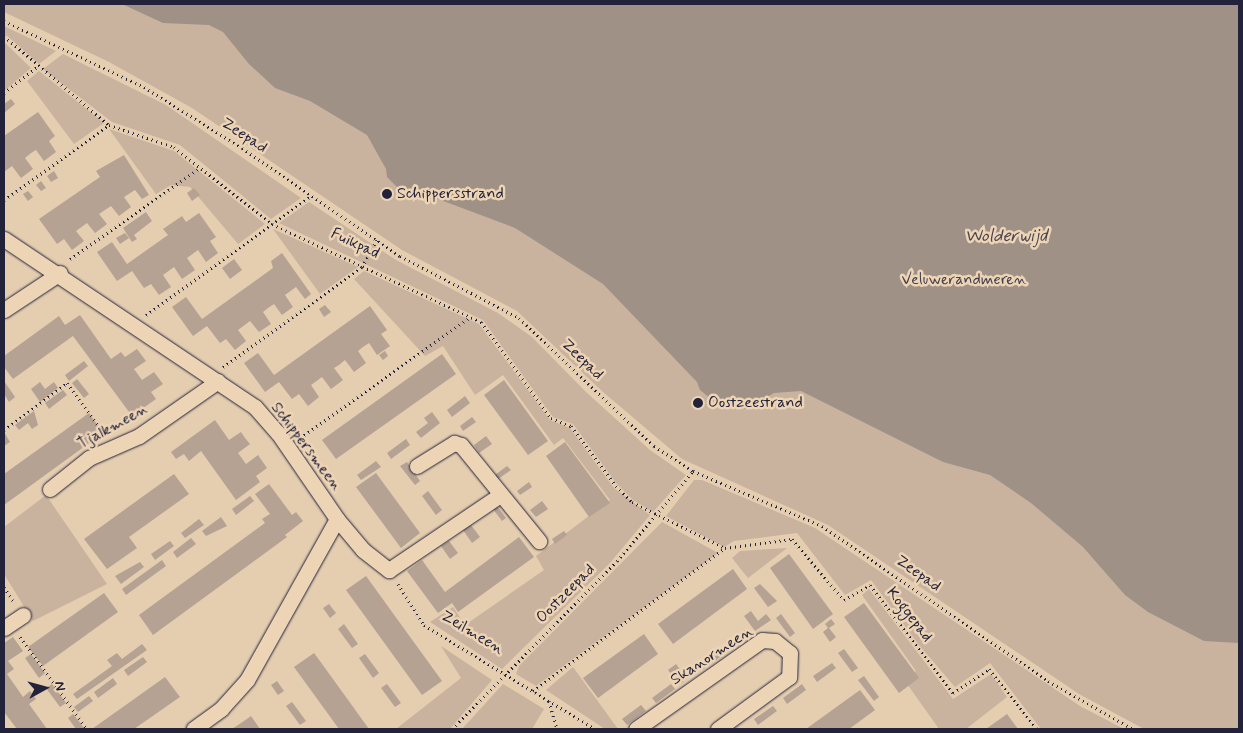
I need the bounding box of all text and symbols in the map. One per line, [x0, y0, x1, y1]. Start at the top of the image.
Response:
street label: Zeepad [217, 114, 271, 158]
place label: Schippersstrand [397, 184, 504, 204]
marker: Schippersstrand [381, 188, 393, 200]
street label: Fuikpad [328, 224, 382, 264]
water label: Wolderwijd [965, 225, 1047, 247]
park label: Veluwerandmeren [902, 270, 1026, 290]
street label: Zeepad [557, 335, 607, 385]
place label: Oostzeestrand [708, 393, 803, 413]
marker: Oostzeestrand [692, 397, 704, 409]
street label: Schippersmeen [266, 399, 346, 495]
street label: Tjalkmeen [74, 400, 152, 454]
street label: Zeepad [892, 552, 944, 596]
street label: Oostzeepad [532, 560, 600, 628]
street label: Koggepad [882, 584, 936, 646]
street label: Zeilmeen [437, 607, 507, 659]
street label: Skanormeen [667, 622, 757, 690]
north arrow [20, 663, 70, 713]
text: N [50, 680, 69, 692]

